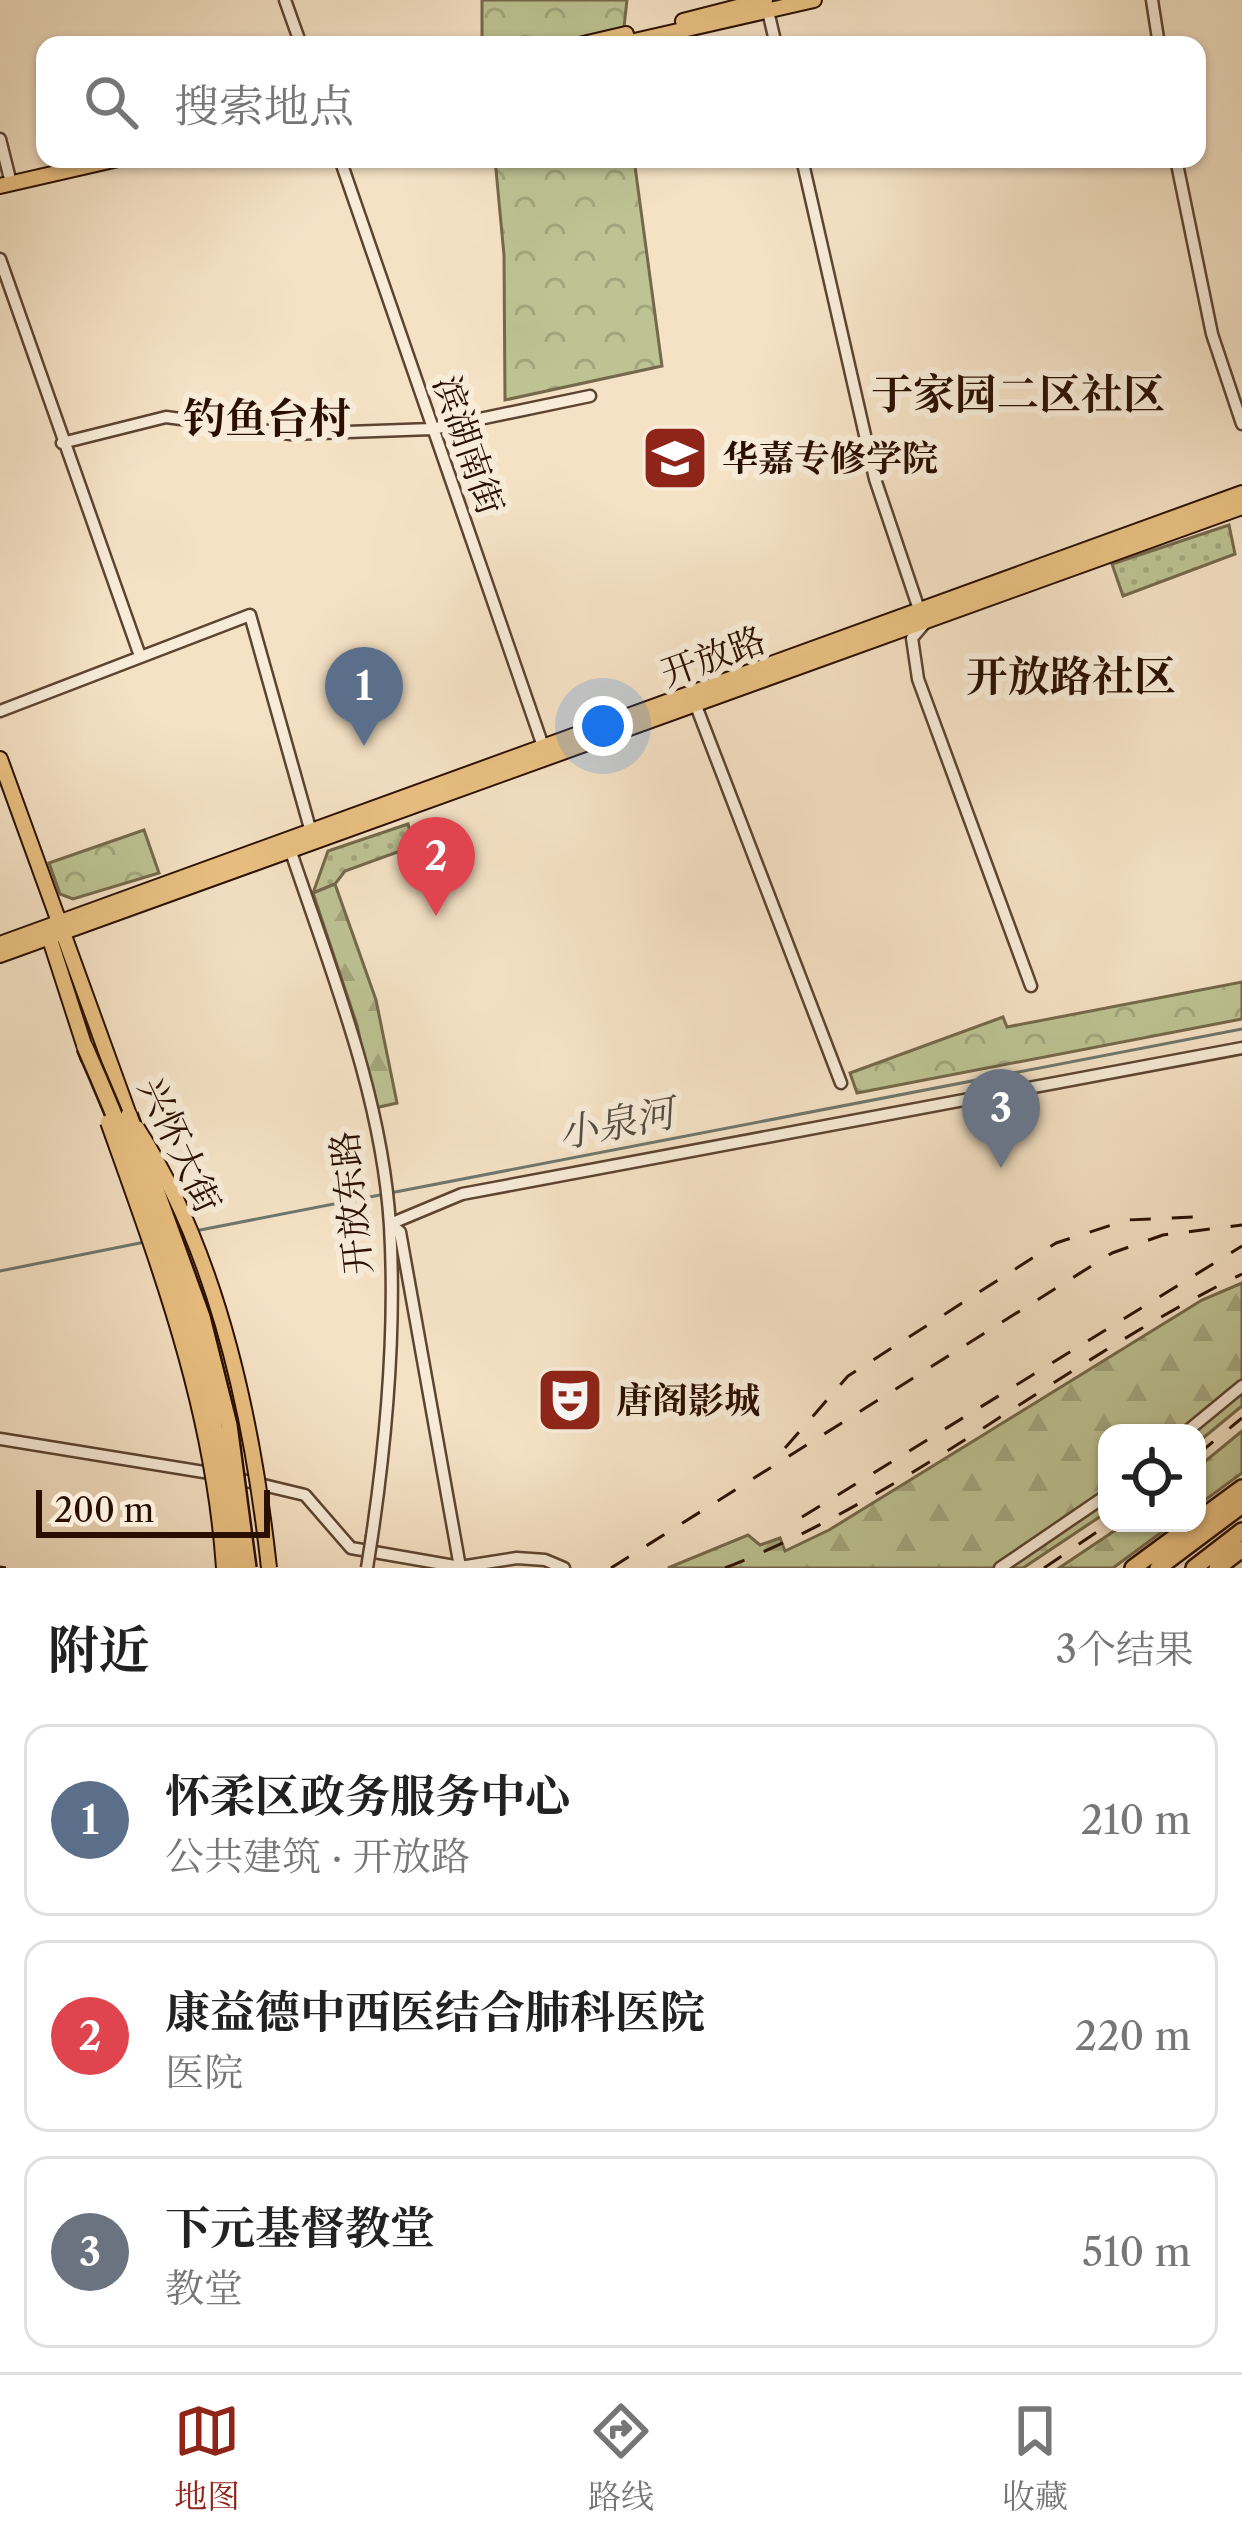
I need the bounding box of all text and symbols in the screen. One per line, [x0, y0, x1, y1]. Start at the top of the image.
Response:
search box [36, 36, 1206, 168]
icon: search [78, 69, 144, 135]
text: 搜索地点 [174, 78, 354, 134]
district label: 于家园二区社区 [871, 368, 1165, 420]
street label: 滨湖南街 [425, 370, 513, 520]
district label: 钓鱼台村 [183, 392, 351, 444]
school or university icon: 华嘉专修学院 [640, 423, 710, 493]
place label: 华嘉专修学院 [722, 436, 938, 480]
street label: 开放路 [655, 617, 771, 695]
pin: 1 [325, 647, 403, 746]
district label: 开放路社区 [966, 650, 1176, 702]
your location [573, 696, 633, 756]
pin: 2 [397, 817, 475, 916]
pin: 3 [962, 1069, 1040, 1168]
street label: 兴怀大街 [130, 1070, 230, 1220]
water label: 小泉河 [554, 1087, 684, 1158]
street label: 开放东路 [322, 1129, 380, 1277]
theatre icon: 唐阁影城 [535, 1365, 605, 1435]
place label: 唐阁影城 [616, 1378, 760, 1422]
map controls [1098, 1424, 1206, 1532]
button: locate [1098, 1424, 1206, 1532]
scale bar [36, 1484, 270, 1537]
text: 200 m [54, 1490, 154, 1531]
text: 附近 [48, 1619, 150, 1681]
text: 3个结果 [1056, 1625, 1194, 1673]
text: 怀柔区政务服务中心 [165, 1768, 570, 1824]
text: 1 [81, 1796, 99, 1844]
text: 210 m [1081, 1796, 1191, 1844]
text: 公共建筑 · 开放路 [165, 1832, 470, 1880]
text: 康益德中西医结合肺科医院 [165, 1984, 705, 2040]
text: 2 [78, 2012, 102, 2060]
text: 220 m [1075, 2012, 1191, 2060]
text: 医院 [165, 2048, 243, 2096]
text: 下元基督教堂 [165, 2200, 435, 2256]
text: 3 [79, 2228, 101, 2276]
text: 510 m [1082, 2228, 1191, 2276]
text: 教堂 [165, 2264, 243, 2312]
tab: 地图 [174, 2398, 240, 2517]
tab: 路线 [588, 2398, 654, 2517]
tab: 收藏 [1002, 2398, 1068, 2517]

